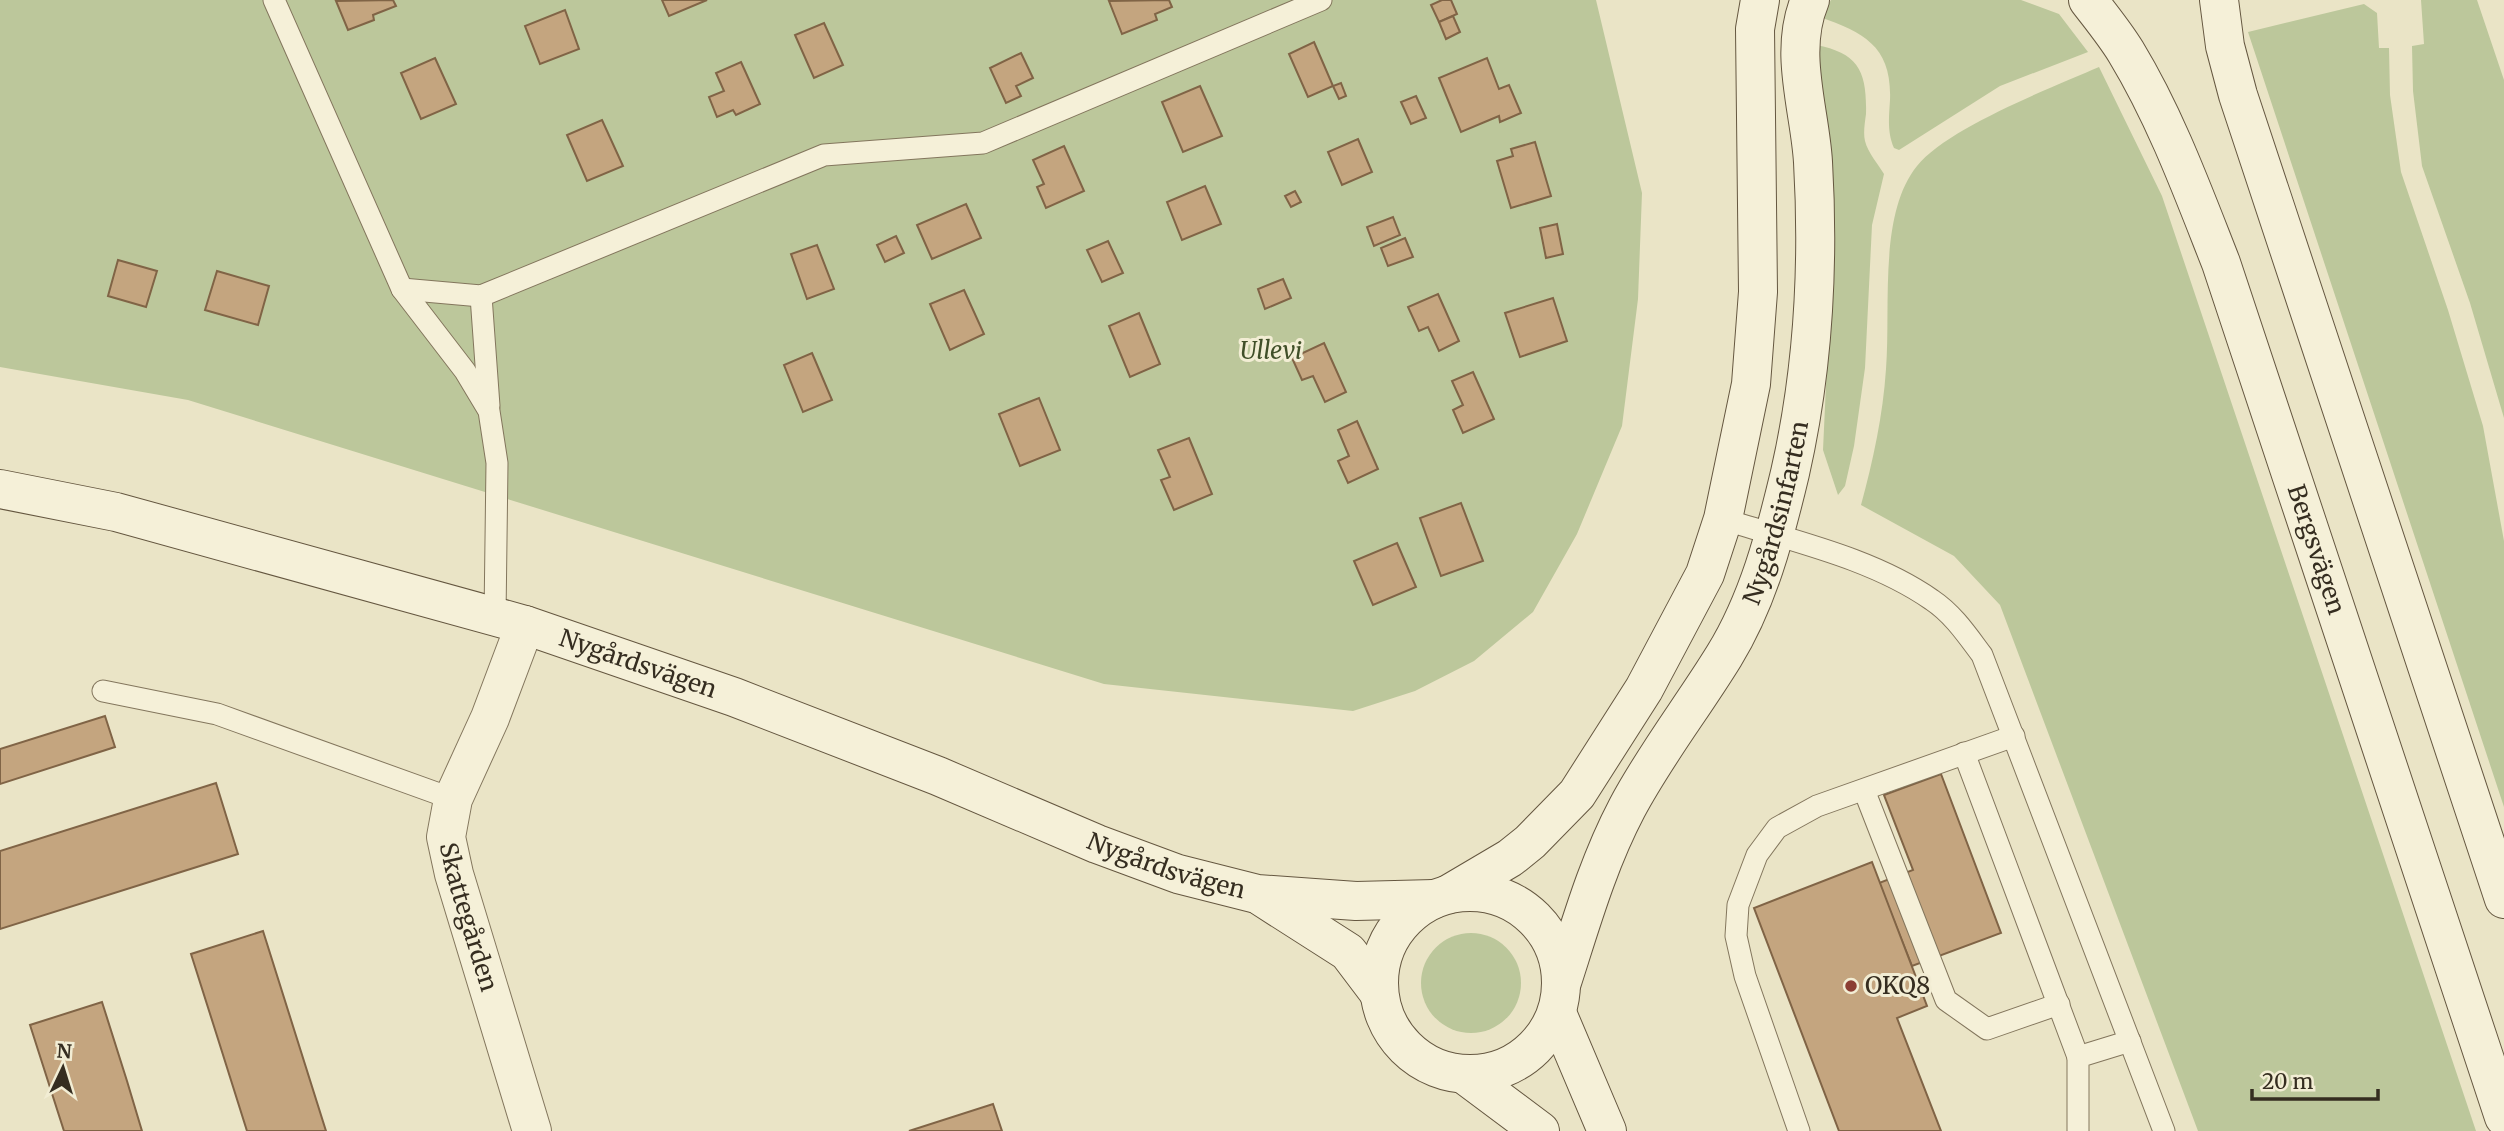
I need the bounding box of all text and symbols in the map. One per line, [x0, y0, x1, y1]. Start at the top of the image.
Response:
park label: Ullevi [1240, 335, 1302, 366]
street label: Nygårdsinfarten [1736, 418, 1815, 609]
street label: Bergsvägen [2281, 481, 2352, 618]
street label: Nygårdsvägen [555, 622, 721, 705]
street label: Nygårdsvägen [1082, 825, 1249, 905]
street label: Skattegården [433, 840, 505, 995]
place label: OKQ8 [1865, 970, 1930, 1001]
marker: OKQ8 [1843, 978, 1859, 994]
north arrow [28, 1033, 98, 1103]
text: N [56, 1039, 73, 1064]
scale bar [2252, 1058, 2378, 1102]
text: 20 m [2262, 1068, 2314, 1095]

